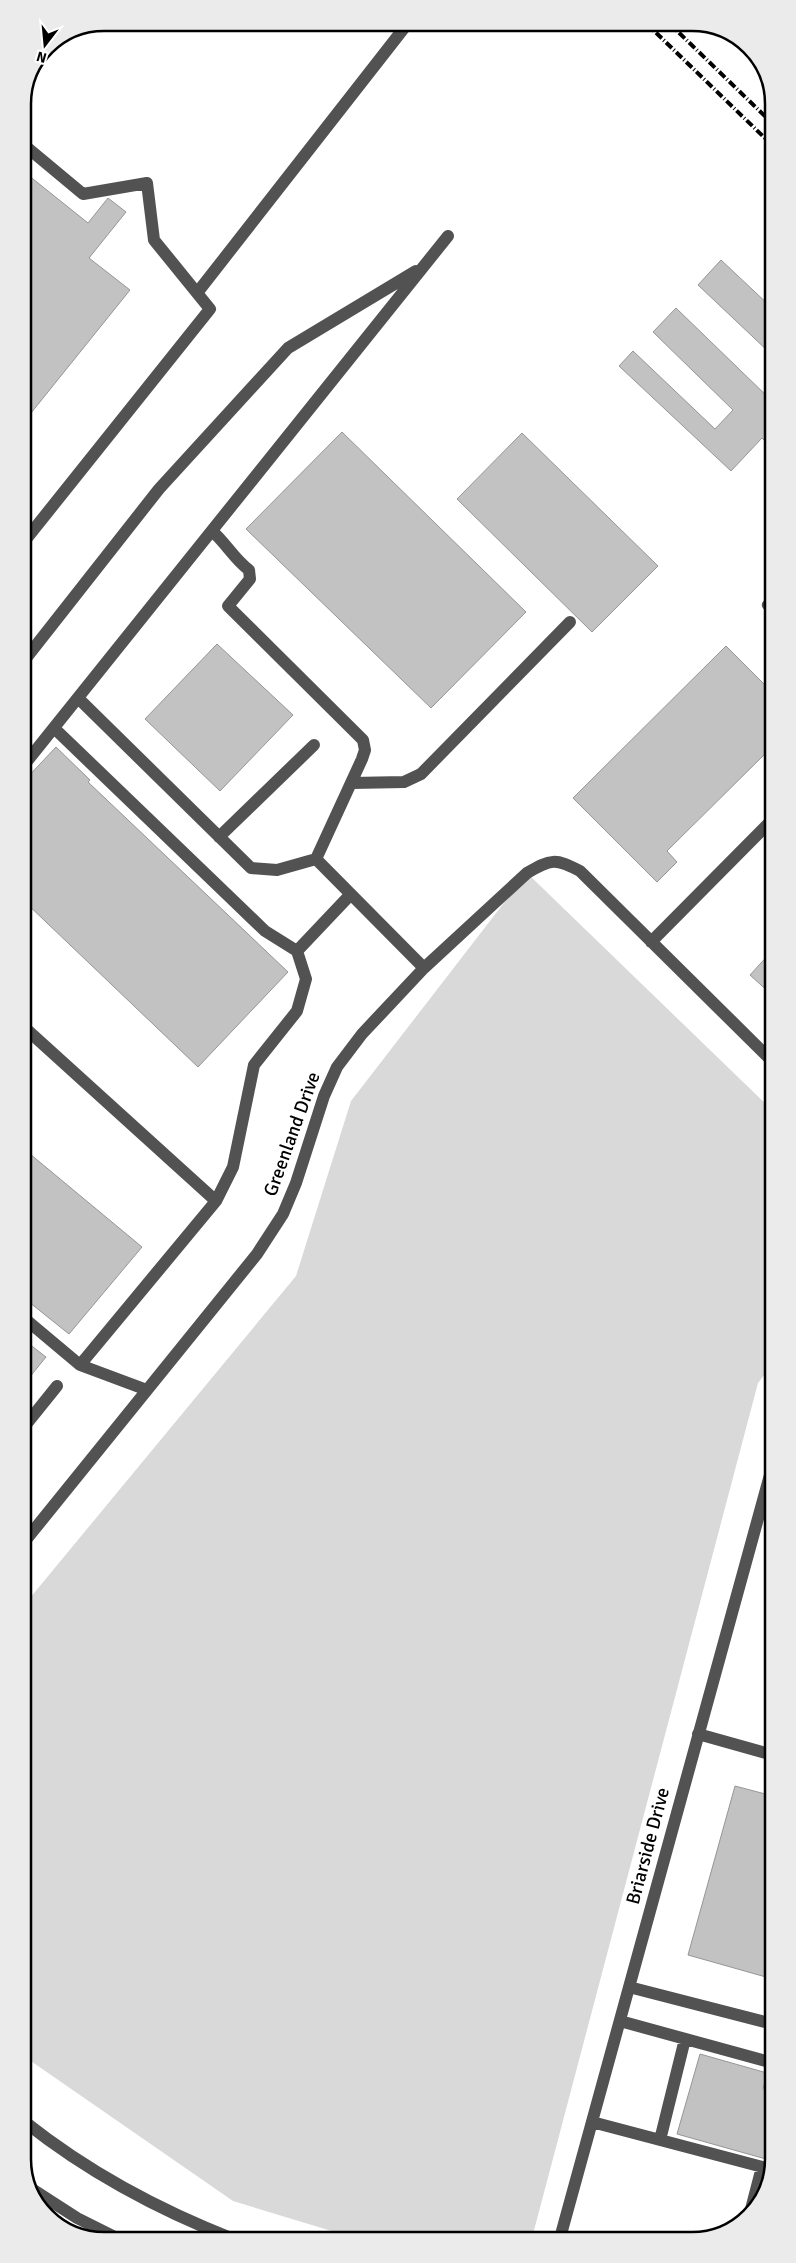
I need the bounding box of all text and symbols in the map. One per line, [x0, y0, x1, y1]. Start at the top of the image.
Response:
north arrow [20, 20, 70, 70]
text: N [35, 48, 49, 67]
street label: Greenland Drive [258, 1069, 326, 1199]
street label: Briarside Drive [621, 1785, 675, 1907]

